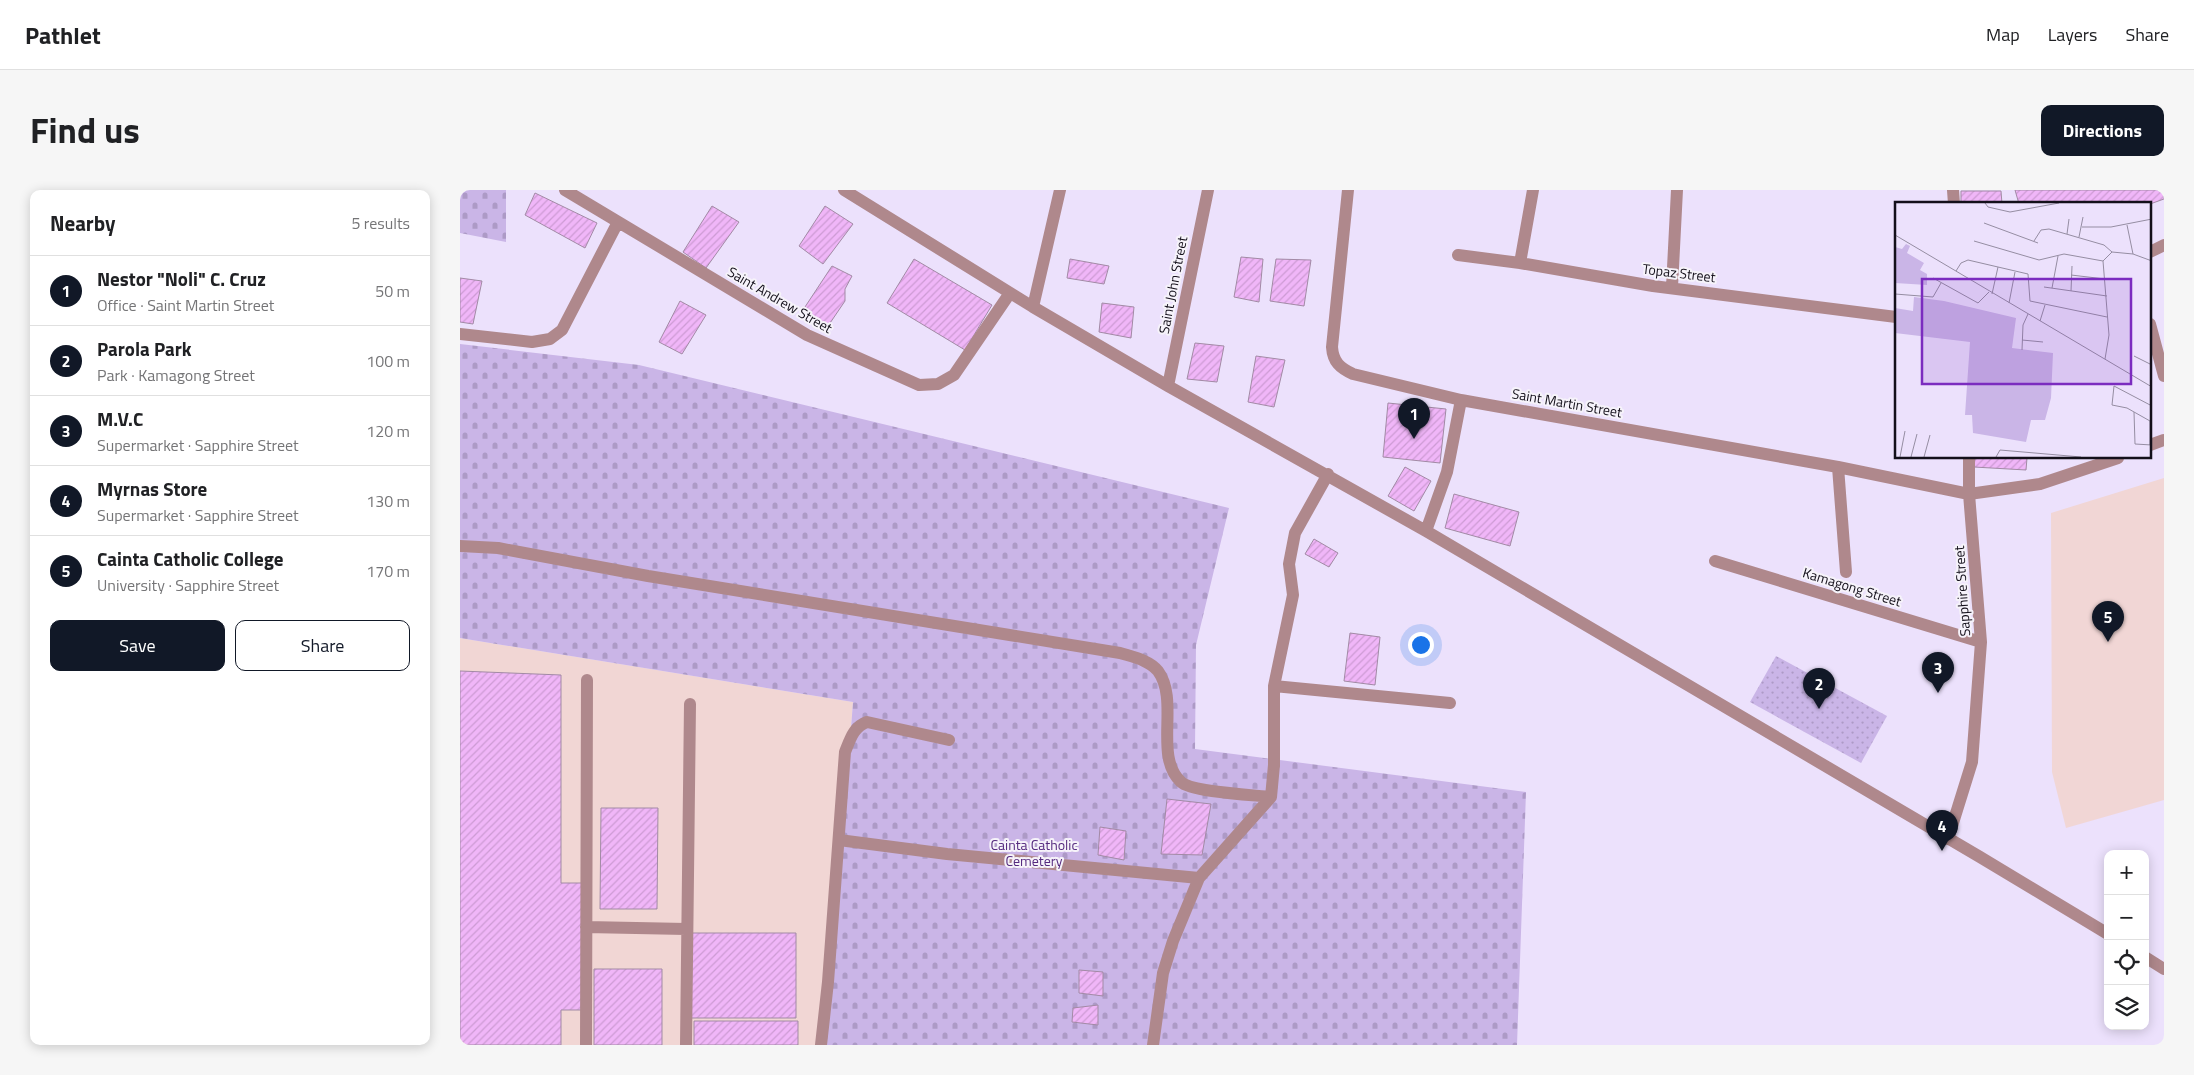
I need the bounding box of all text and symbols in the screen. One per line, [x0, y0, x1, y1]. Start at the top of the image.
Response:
text: Pathlet [25, 17, 101, 53]
text: Map [1986, 21, 2020, 48]
text: Layers [2048, 21, 2097, 48]
text: Share [2125, 21, 2169, 48]
text: Find us [30, 103, 140, 157]
button: Directions [2041, 105, 2164, 156]
inset map [1895, 202, 2152, 459]
text: Nearby [50, 207, 115, 239]
text: 5 results [351, 211, 410, 235]
street label: Saint John Street [1153, 234, 1192, 335]
street label: Topaz Street [1641, 258, 1717, 287]
street label: Saint Andrew Street [724, 261, 837, 338]
text: Nestor "Noli" C. Cruz [97, 264, 266, 293]
text: 1 [62, 279, 70, 303]
text: 50 m [375, 279, 410, 303]
text: Office · Saint Martin Street [97, 293, 274, 317]
text: Parola Park [97, 334, 192, 363]
text: 2 [62, 349, 70, 373]
text: 100 m [366, 349, 410, 373]
text: Park · Kamagong Street [97, 363, 255, 387]
street label: Saint Martin Street [1510, 382, 1624, 423]
pin: 1 [1398, 398, 1430, 439]
text: M.V.C [97, 404, 143, 433]
text: 3 [62, 419, 70, 443]
text: 120 m [366, 419, 410, 443]
text: Supermarket · Sapphire Street [97, 433, 299, 457]
text: Myrnas Store [97, 474, 207, 503]
text: 4 [62, 489, 70, 513]
text: 130 m [366, 489, 410, 513]
text: Supermarket · Sapphire Street [97, 503, 299, 527]
text: Cainta Catholic College [97, 544, 284, 573]
street label: Sapphire Street [1948, 545, 1975, 637]
text: 5 [62, 559, 70, 583]
text: 170 m [366, 559, 410, 583]
street label: Kamagong Street [1800, 562, 1904, 612]
text: University · Sapphire Street [97, 573, 279, 597]
pin: 5 [2092, 601, 2124, 642]
button: Save [50, 620, 225, 671]
button: Share [235, 620, 410, 671]
your location [1408, 632, 1434, 658]
pin: 3 [1922, 652, 1954, 693]
pin: 2 [1803, 668, 1835, 709]
pin: 4 [1926, 810, 1958, 851]
park label: Cainta Catholic Cemetery [990, 834, 1078, 871]
map controls [2104, 850, 2149, 1030]
button: + [2104, 850, 2149, 895]
button: − [2104, 895, 2149, 940]
button: locate [2104, 940, 2149, 985]
button: layers [2104, 985, 2149, 1030]

